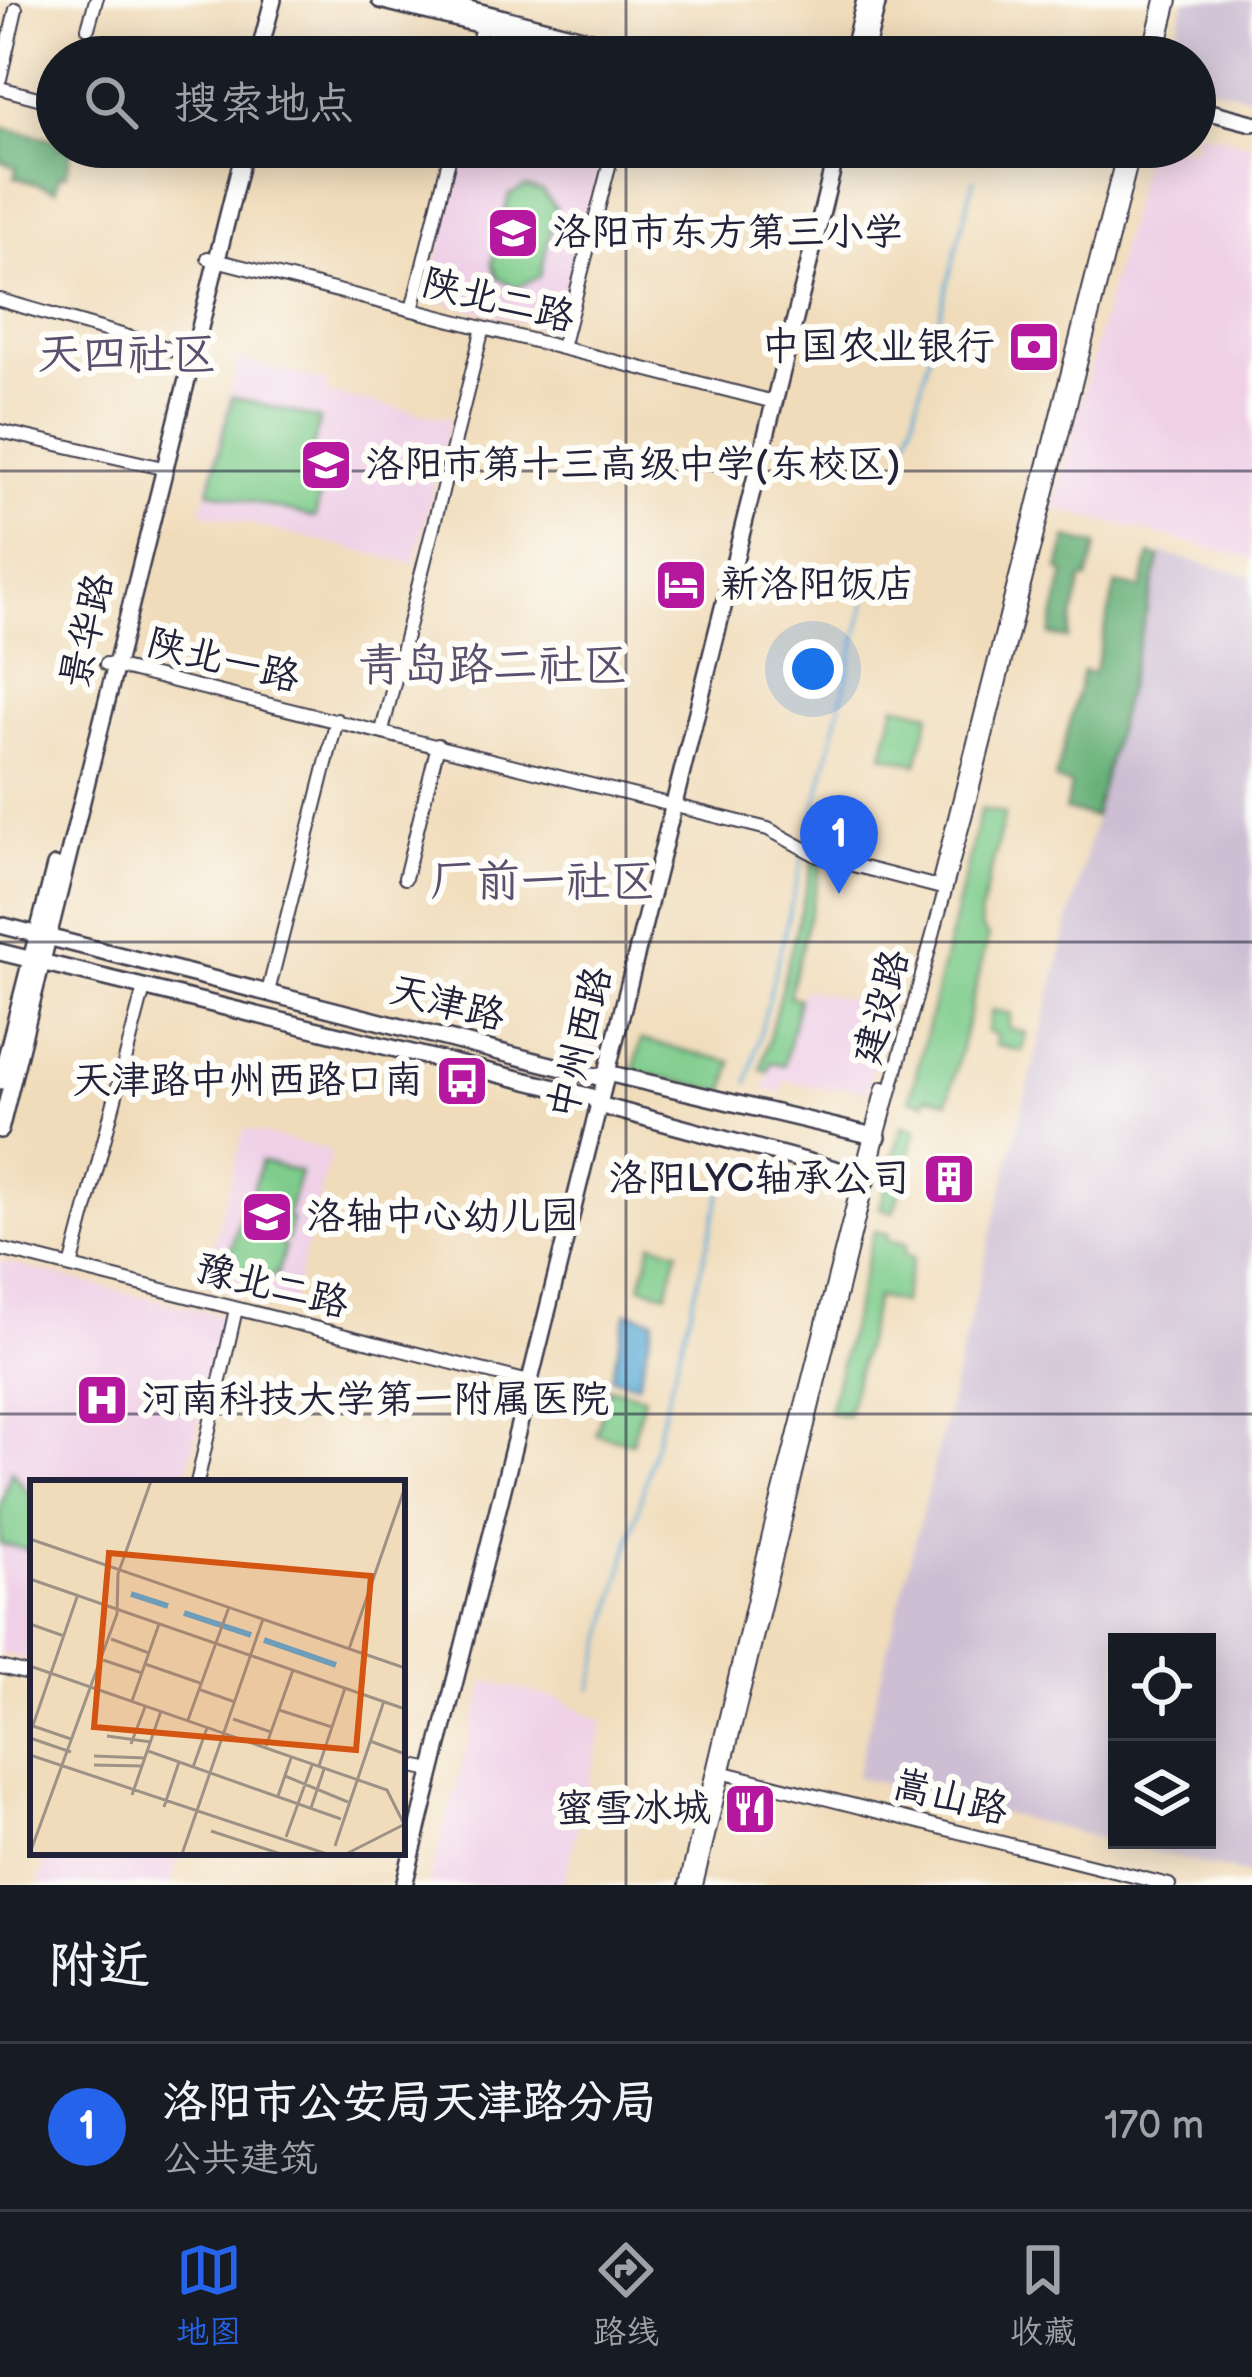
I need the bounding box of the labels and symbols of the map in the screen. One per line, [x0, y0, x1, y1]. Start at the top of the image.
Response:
school or university icon: 洛阳市东方第三小学 [485, 205, 541, 261]
place label: 洛阳市东方第三小学 [552, 210, 903, 257]
street label: 陕北二路 [417, 259, 579, 343]
bank icon: 中国农业银行 [1006, 319, 1062, 375]
place label: 中国农业银行 [761, 324, 995, 371]
district label: 天四社区 [37, 328, 217, 383]
school or university icon: 洛阳市第十三高级中学(东校区) [298, 437, 354, 493]
place label: 洛阳市第十三高级中学(东校区) [365, 442, 901, 489]
hotel icon: 新洛阳饭店 [653, 557, 709, 613]
place label: 新洛阳饭店 [720, 562, 915, 609]
street label: 景华路 [52, 569, 124, 693]
street label: 陕北一路 [142, 619, 304, 703]
district label: 青岛路二社区 [358, 639, 628, 694]
your location [783, 639, 843, 699]
pin: 1 [800, 795, 878, 894]
district label: 厂前一社区 [430, 855, 656, 910]
street label: 建设路 [844, 944, 920, 1070]
street label: 中州西路 [539, 962, 623, 1124]
street label: 天津路 [385, 967, 509, 1041]
bus stop icon: 天津路中州西路口南 [434, 1053, 490, 1109]
place label: 天津路中州西路口南 [72, 1058, 423, 1105]
building icon: 洛阳LYC轴承公司 [921, 1151, 977, 1207]
place label: 洛阳LYC轴承公司 [608, 1156, 910, 1203]
school or university icon: 洛轴中心幼儿园 [239, 1189, 295, 1245]
place label: 洛轴中心幼儿园 [306, 1194, 579, 1241]
street label: 豫北二路 [191, 1245, 353, 1329]
hospital icon: 河南科技大学第一附属医院 [74, 1372, 130, 1428]
place label: 河南科技大学第一附属医院 [141, 1377, 609, 1424]
inset map [30, 1480, 405, 1855]
street label: 嵩山路 [888, 1761, 1012, 1835]
restaurant icon: 蜜雪冰城 [722, 1781, 778, 1837]
place label: 蜜雪冰城 [555, 1786, 711, 1833]

